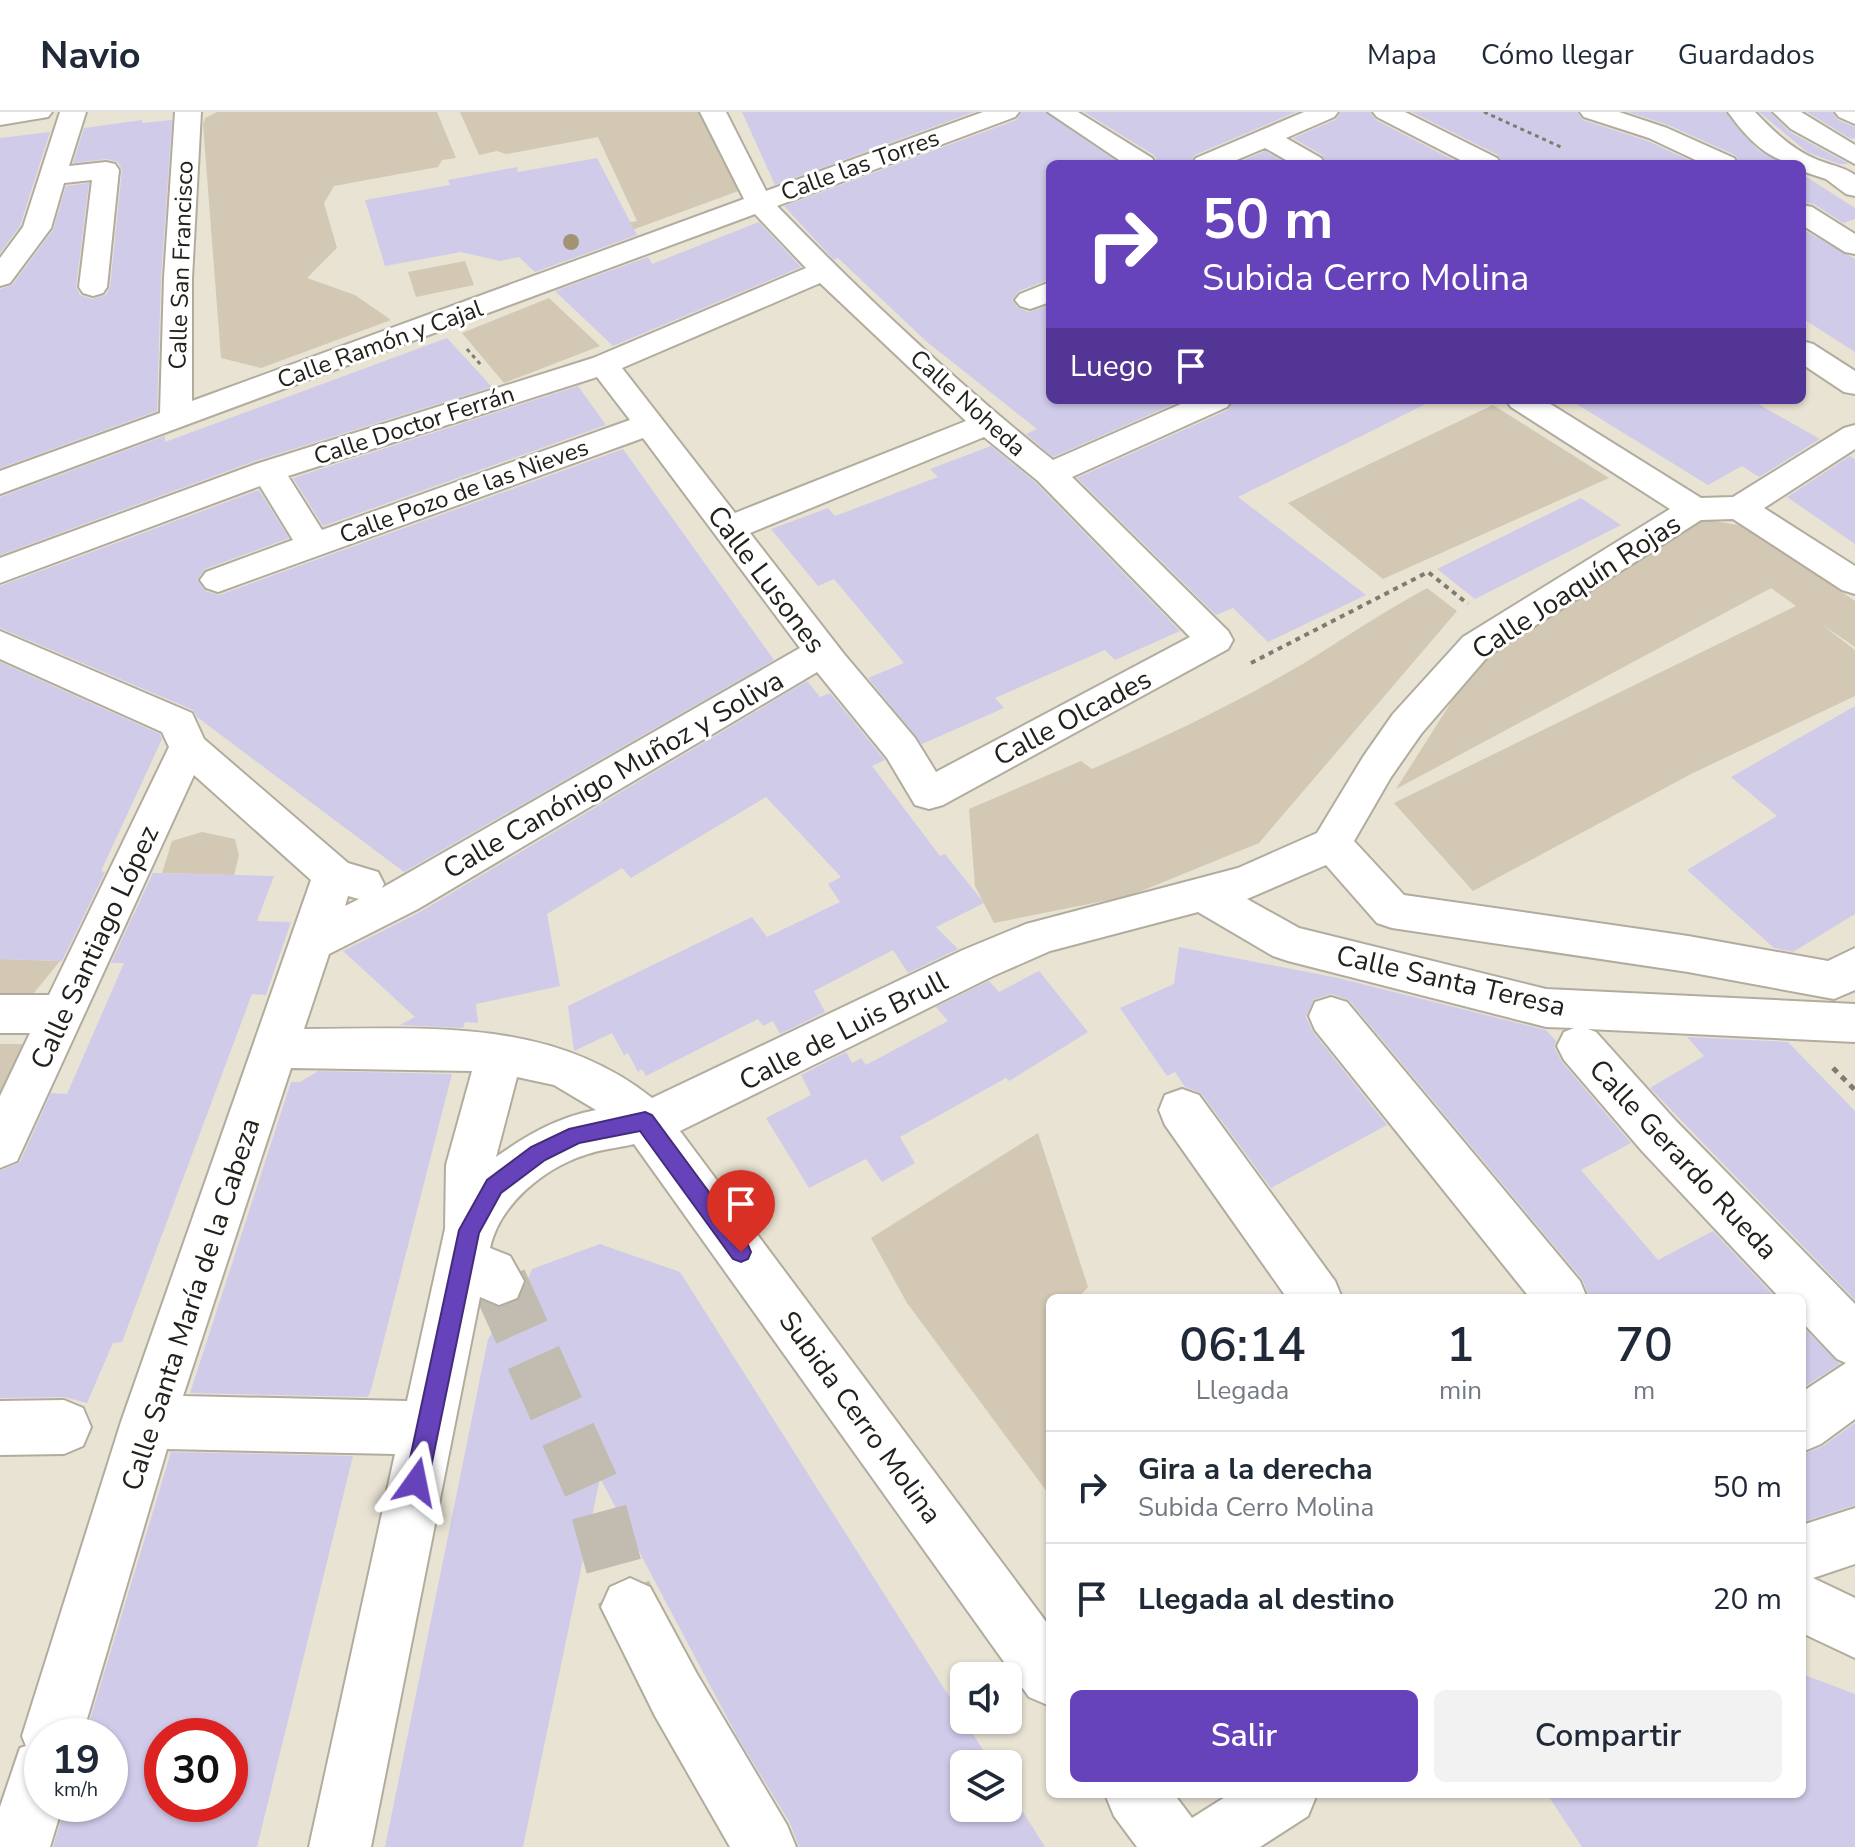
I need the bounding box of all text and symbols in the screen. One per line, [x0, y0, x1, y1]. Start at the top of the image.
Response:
text: Navio [40, 30, 141, 81]
text: Mapa [1367, 36, 1437, 74]
text: Cómo llegar [1481, 36, 1634, 74]
text: Guardados [1678, 36, 1815, 74]
street label: Calle las Torres [776, 122, 944, 208]
street label: Calle San Francisco [161, 160, 201, 370]
text: 50 m [1202, 181, 1333, 258]
icon: right [1070, 192, 1174, 296]
text: Subida Cerro Molina [1202, 254, 1529, 303]
street label: Calle Ramón y Cajal [273, 292, 487, 396]
street label: Calle Noheda [903, 342, 1033, 464]
icon: arrive [1169, 344, 1213, 388]
text: Luego [1070, 346, 1153, 387]
street label: Calle Doctor Ferrán [310, 377, 518, 473]
street label: Calle Pozo de las Nieves [335, 431, 593, 551]
street label: Calle Lusones [698, 498, 834, 661]
street label: Calle Joaquín Rojas [1465, 505, 1688, 669]
street label: Calle Olcades [987, 660, 1158, 775]
street label: Calle Canónigo Muñoz y Soliva [436, 662, 791, 888]
street label: Calle Santiago López [22, 819, 168, 1075]
street label: Calle Santa Teresa [1332, 936, 1569, 1026]
street label: Calle de Luis Brull [733, 962, 955, 1100]
street label: Calle Gerardo Rueda [1580, 1051, 1786, 1268]
street label: Calle Santa María de la Cabeza [113, 1113, 269, 1495]
pin [707, 1170, 775, 1252]
icon: arrive [719, 1182, 763, 1226]
street label: Subida Cerro Molina [770, 1303, 950, 1532]
text: 06:14 [1179, 1312, 1306, 1378]
text: 1 [1446, 1312, 1475, 1378]
text: 70 [1615, 1312, 1673, 1378]
text: Llegada [1196, 1373, 1289, 1408]
text: min [1439, 1373, 1482, 1408]
text: m [1633, 1373, 1655, 1408]
position arrow [374, 1440, 458, 1524]
text: Gira a la derecha [1138, 1449, 1373, 1490]
icon: right [1070, 1465, 1114, 1509]
text: 50 m [1713, 1467, 1782, 1508]
text: Subida Cerro Molina [1138, 1490, 1374, 1525]
icon: arrive [1070, 1577, 1114, 1621]
text: Llegada al destino [1138, 1579, 1394, 1620]
text: 20 m [1713, 1579, 1782, 1620]
map controls [950, 1662, 1022, 1822]
button: sound [950, 1662, 1022, 1734]
button: Salir [1070, 1690, 1418, 1782]
button: Compartir [1434, 1690, 1782, 1782]
speed limit sign: 30 [144, 1718, 248, 1822]
text: 19 [52, 1733, 100, 1787]
button: layers [950, 1750, 1022, 1822]
text: km/h [54, 1776, 98, 1803]

